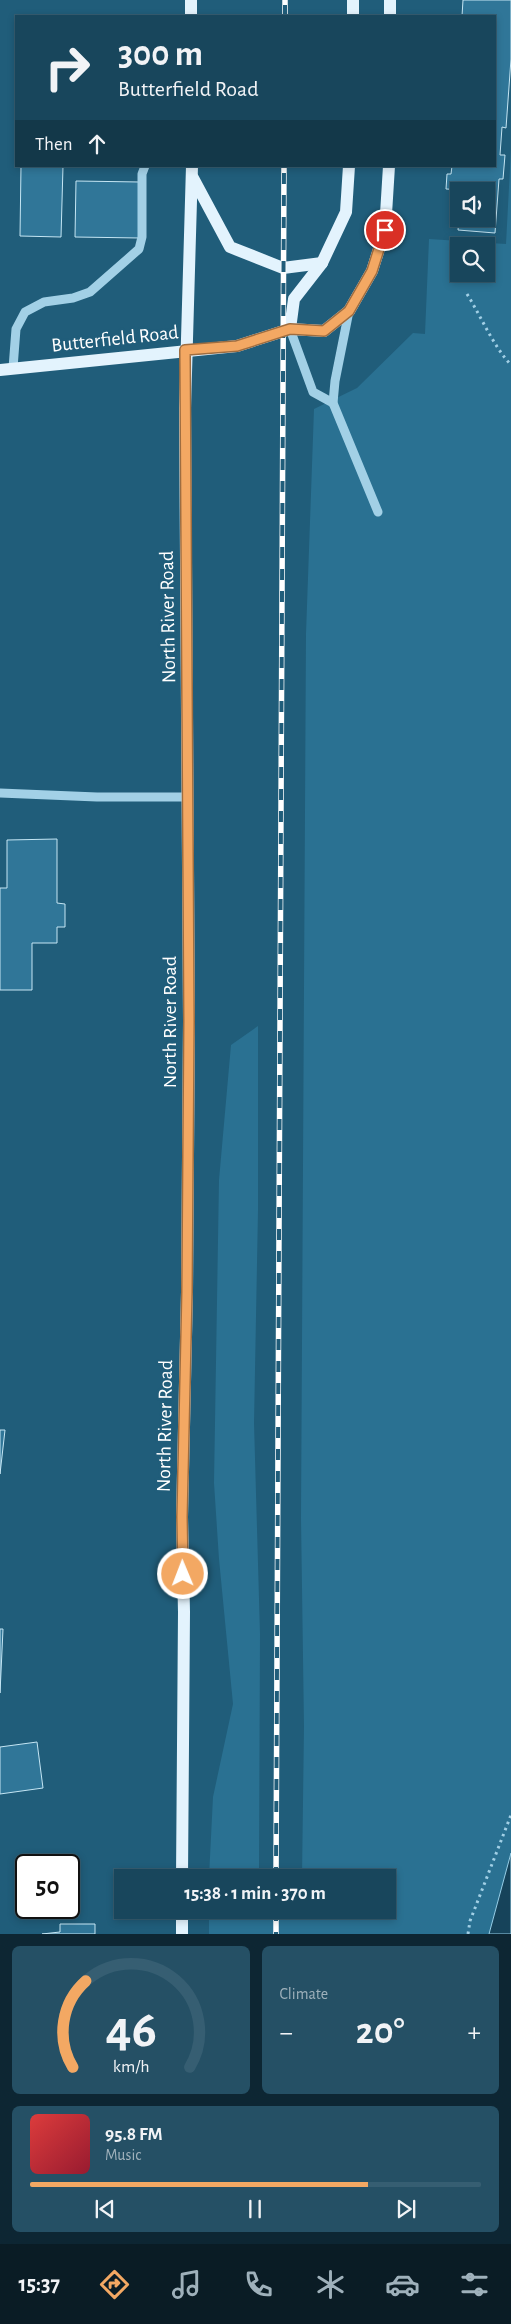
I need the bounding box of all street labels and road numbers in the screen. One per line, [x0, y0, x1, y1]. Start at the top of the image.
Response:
street label: Butterfield Road [50, 322, 180, 356]
street label: North River Road [157, 551, 179, 683]
street label: North River Road [160, 956, 180, 1088]
street label: North River Road [154, 1360, 176, 1492]

